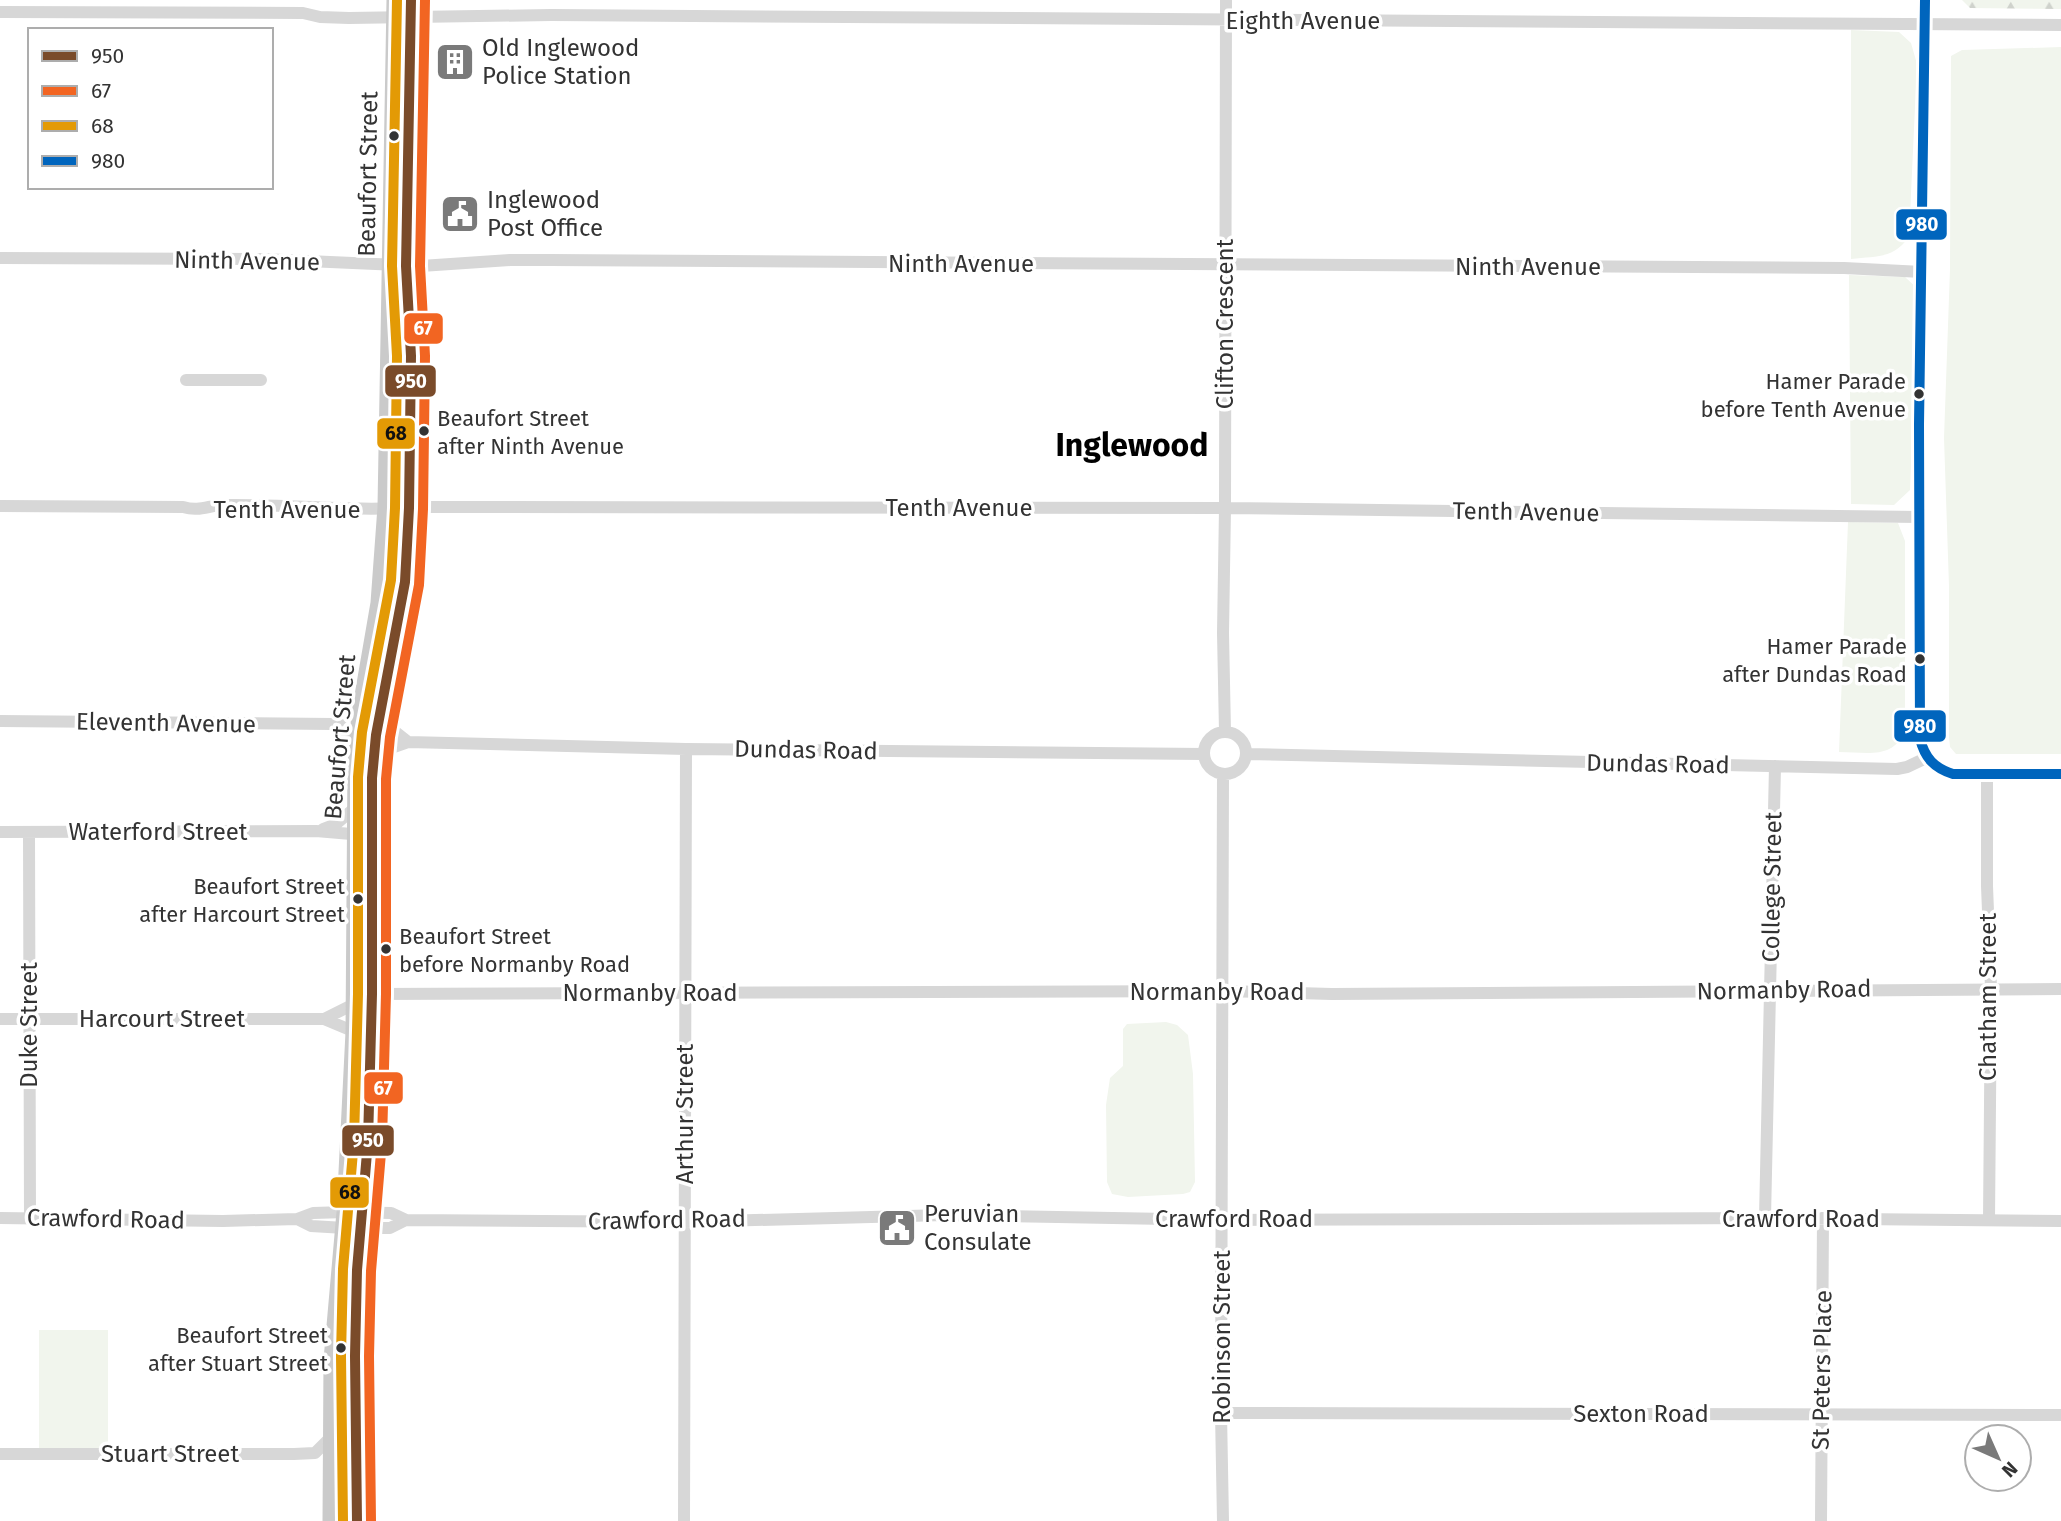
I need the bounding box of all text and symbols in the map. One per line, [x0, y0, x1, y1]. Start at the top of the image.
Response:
street label: Eighth Avenue [1226, 7, 1380, 35]
legend [28, 28, 273, 189]
place label: Old Inglewood Police Station [482, 34, 639, 90]
building icon: Old Inglewood Police Station [434, 41, 476, 83]
text: 950 [91, 43, 124, 69]
text: 67 [91, 78, 111, 104]
street label: Beaufort Street [353, 91, 383, 257]
text: 68 [91, 113, 114, 139]
unlabelled marker [387, 129, 401, 143]
text: 980 [91, 148, 125, 174]
place label: Inglewood Post Office [487, 186, 603, 242]
public building icon: Inglewood Post Office [439, 193, 481, 235]
line badge: 980 [1895, 208, 1948, 241]
text: 980 [1906, 213, 1938, 236]
street label: Clifton Crescent [1211, 238, 1239, 409]
street label: Ninth Avenue [174, 246, 320, 276]
street label: Ninth Avenue [888, 250, 1034, 278]
street label: Ninth Avenue [1455, 253, 1601, 281]
line badge: 67 [403, 312, 444, 345]
text: 67 [413, 317, 433, 340]
line badge: 950 [384, 364, 437, 398]
place label: Hamer Parade before Tenth Avenue [1701, 368, 1906, 423]
text: 950 [395, 370, 427, 393]
marker: Hamer Parade before Tenth Avenue [1912, 387, 1926, 401]
place label: Beaufort Street after Ninth Avenue [437, 405, 624, 460]
line badge: 68 [376, 417, 416, 450]
text: 68 [385, 422, 407, 445]
marker: Beaufort Street after Ninth Avenue [417, 424, 431, 438]
district label: Inglewood [1055, 426, 1209, 464]
street label: Tenth Avenue [886, 494, 1032, 522]
street label: Tenth Avenue [214, 496, 360, 524]
street label: Tenth Avenue [1452, 497, 1600, 527]
place label: Hamer Parade after Dundas Road [1722, 633, 1907, 688]
marker: Hamer Parade after Dundas Road [1913, 652, 1927, 666]
street label: Beaufort Street [319, 653, 361, 821]
street label: Eleventh Avenue [76, 707, 256, 739]
line badge: 980 [1893, 709, 1947, 743]
text: 980 [1904, 715, 1936, 738]
street label: Dundas Road [734, 735, 878, 765]
street label: Dundas Road [1586, 749, 1730, 779]
street label: College Street [1757, 811, 1787, 963]
street label: Waterford Street [69, 818, 248, 846]
place label: Beaufort Street after Harcourt Street [139, 873, 345, 928]
marker: Beaufort Street after Harcourt Street [351, 892, 365, 906]
street label: Chatham Street [1974, 913, 2002, 1081]
place label: Beaufort Street before Normanby Road [399, 923, 630, 978]
marker: Beaufort Street before Normanby Road [379, 942, 393, 956]
street label: Duke Street [15, 962, 43, 1088]
street label: Normanby Road [1696, 974, 1872, 1006]
street label: Normanby Road [1129, 978, 1305, 1006]
street label: Normanby Road [562, 979, 738, 1007]
street label: Harcourt Street [79, 1005, 245, 1033]
street label: Arthur Street [671, 1043, 699, 1184]
line badge: 67 [363, 1071, 404, 1105]
text: 67 [373, 1077, 393, 1100]
line badge: 950 [341, 1124, 395, 1157]
text: 950 [352, 1129, 384, 1152]
line badge: 68 [329, 1176, 370, 1209]
text: 68 [339, 1181, 361, 1204]
place label: Peruvian Consulate [924, 1200, 1032, 1256]
street label: Crawford Road [27, 1204, 185, 1234]
street label: Crawford Road [588, 1205, 746, 1235]
street label: Crawford Road [1155, 1205, 1313, 1233]
street label: Crawford Road [1722, 1205, 1880, 1233]
public building icon: Peruvian Consulate [876, 1207, 918, 1249]
street label: Robinson Street [1208, 1250, 1236, 1424]
street label: St Peters Place [1807, 1290, 1837, 1450]
place label: Beaufort Street after Stuart Street [148, 1322, 328, 1377]
marker: Beaufort Street after Stuart Street [334, 1341, 348, 1355]
street label: Sexton Road [1573, 1400, 1709, 1428]
north arrow [1963, 1423, 2033, 1493]
street label: Stuart Street [101, 1440, 239, 1468]
text: N [1997, 1457, 2022, 1482]

